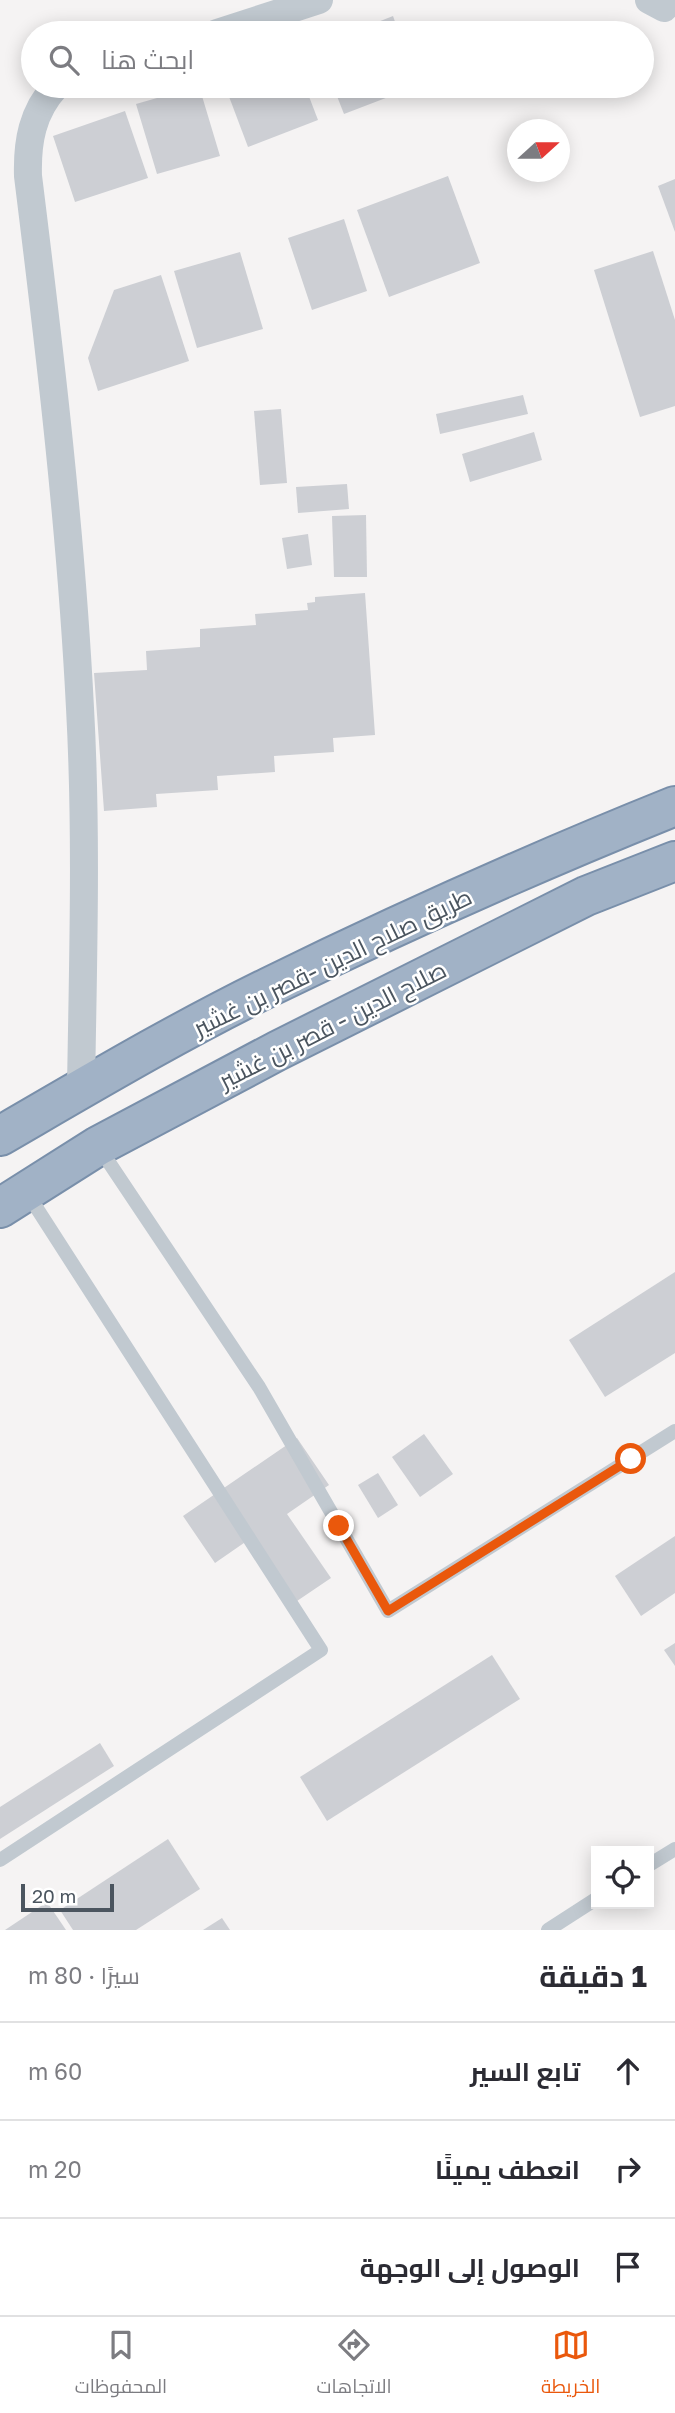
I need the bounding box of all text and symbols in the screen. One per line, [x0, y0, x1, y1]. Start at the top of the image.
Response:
search box [21, 21, 654, 98]
icon: search [45, 41, 83, 79]
text: ابحث هنا [101, 44, 194, 75]
north arrow [507, 119, 570, 182]
street label: طريق صلاح الدين -قصر بن غشير [186, 881, 477, 1045]
street label: صلاح الدين - قصر بن غشير [212, 954, 452, 1098]
route start [615, 1443, 646, 1474]
route end [323, 1510, 354, 1541]
map controls [591, 1846, 654, 1909]
button: locate [591, 1846, 654, 1909]
scale bar [21, 1881, 114, 1913]
text: 20 m [32, 1884, 76, 1907]
text: 1 دقيقة [539, 1958, 647, 1994]
text: سيرًا · 80 m [28, 1961, 140, 1989]
icon: ahead [609, 2052, 647, 2090]
text: تابع السير [470, 2056, 580, 2087]
text: 60 m [28, 2057, 82, 2085]
icon: right [609, 2150, 647, 2188]
text: انعطف يمينًا [435, 2154, 580, 2185]
text: 20 m [28, 2155, 82, 2183]
icon: arrive [609, 2248, 647, 2286]
text: الوصول إلى الوجهة [360, 2252, 580, 2283]
tab: المحفوظات [75, 2326, 167, 2404]
tab: الاتجاهات [316, 2326, 392, 2404]
tab: الخريطة [541, 2326, 600, 2404]

